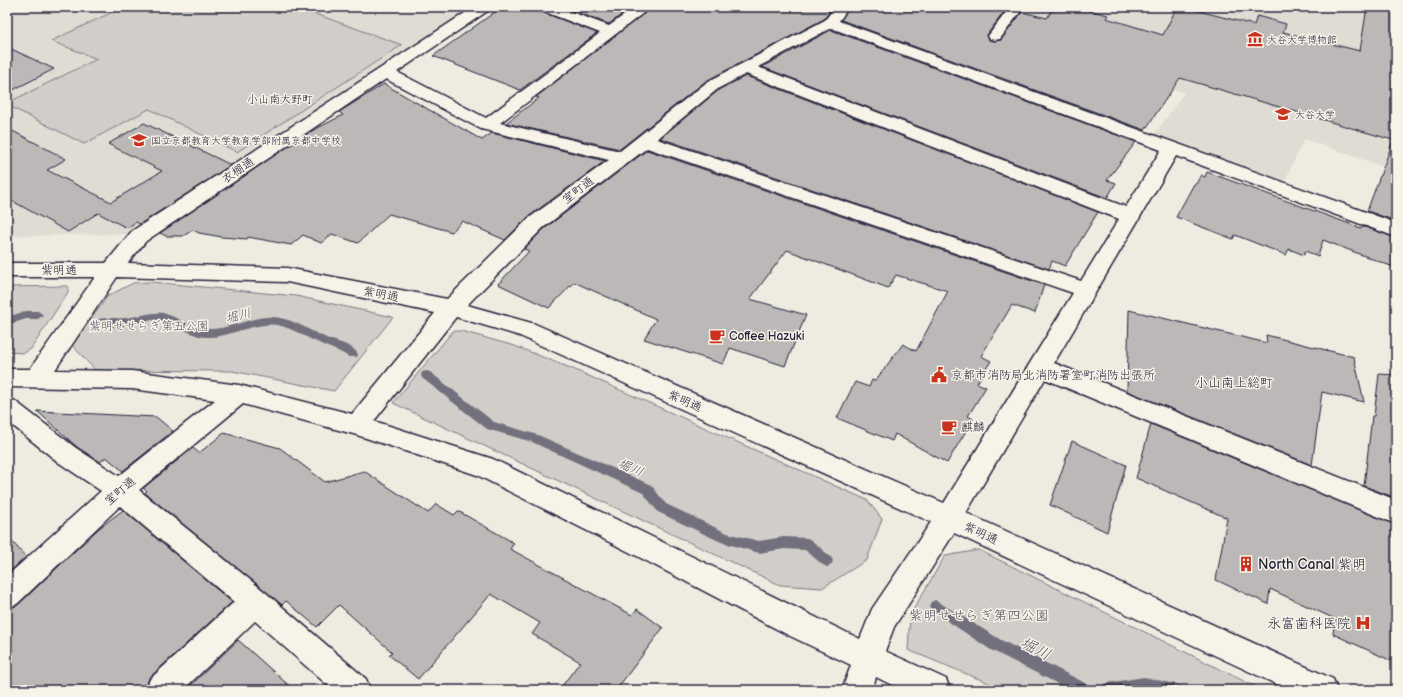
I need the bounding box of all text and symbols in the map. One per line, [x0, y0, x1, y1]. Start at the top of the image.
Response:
museum icon: 大谷大学博物館 [1246, 30, 1264, 48]
place label: 大谷大学博物館 [1267, 34, 1337, 46]
district label: 小山南大野町 [247, 93, 313, 106]
school or university icon: 大谷大学 [1274, 105, 1292, 123]
place label: 大谷大学 [1295, 109, 1335, 121]
school or university icon: 国立京都教育大学教育学部附属京都中学校 [130, 131, 148, 149]
place label: 国立京都教育大学教育学部附属京都中学校 [151, 135, 341, 147]
street label: 衣棚通 [219, 154, 257, 187]
street label: 室町通 [560, 173, 597, 207]
street label: 紫明通 [41, 263, 77, 278]
street label: 紫明通 [362, 284, 400, 305]
water label: 堀川 [224, 305, 253, 327]
park label: 紫明せせらぎ第五公園 [89, 319, 209, 334]
cafe icon: Coffee Hazuki [708, 327, 726, 345]
place label: Coffee Hazuki [729, 329, 805, 344]
public building icon: 京都市消防局北消防署室町消防出張所 [930, 366, 948, 384]
place label: 京都市消防局北消防署室町消防出張所 [951, 368, 1155, 383]
district label: 小山南上総町 [1195, 375, 1273, 391]
street label: 紫明通 [665, 387, 704, 416]
cafe icon: 麒麟 [940, 418, 958, 436]
place label: 麒麟 [961, 420, 985, 435]
water label: 堀川 [615, 455, 646, 481]
street label: 室町通 [102, 474, 139, 509]
street label: 紫明通 [961, 519, 1000, 548]
building icon: North Canal 紫明 [1237, 555, 1255, 573]
place label: North Canal 紫明 [1258, 556, 1366, 573]
park label: 紫明せせらぎ第四公園 [909, 607, 1049, 624]
hospital icon: 永富歯科医院 [1354, 614, 1372, 632]
place label: 永富歯科医院 [1267, 615, 1351, 632]
water label: 堀川 [1017, 634, 1054, 665]

